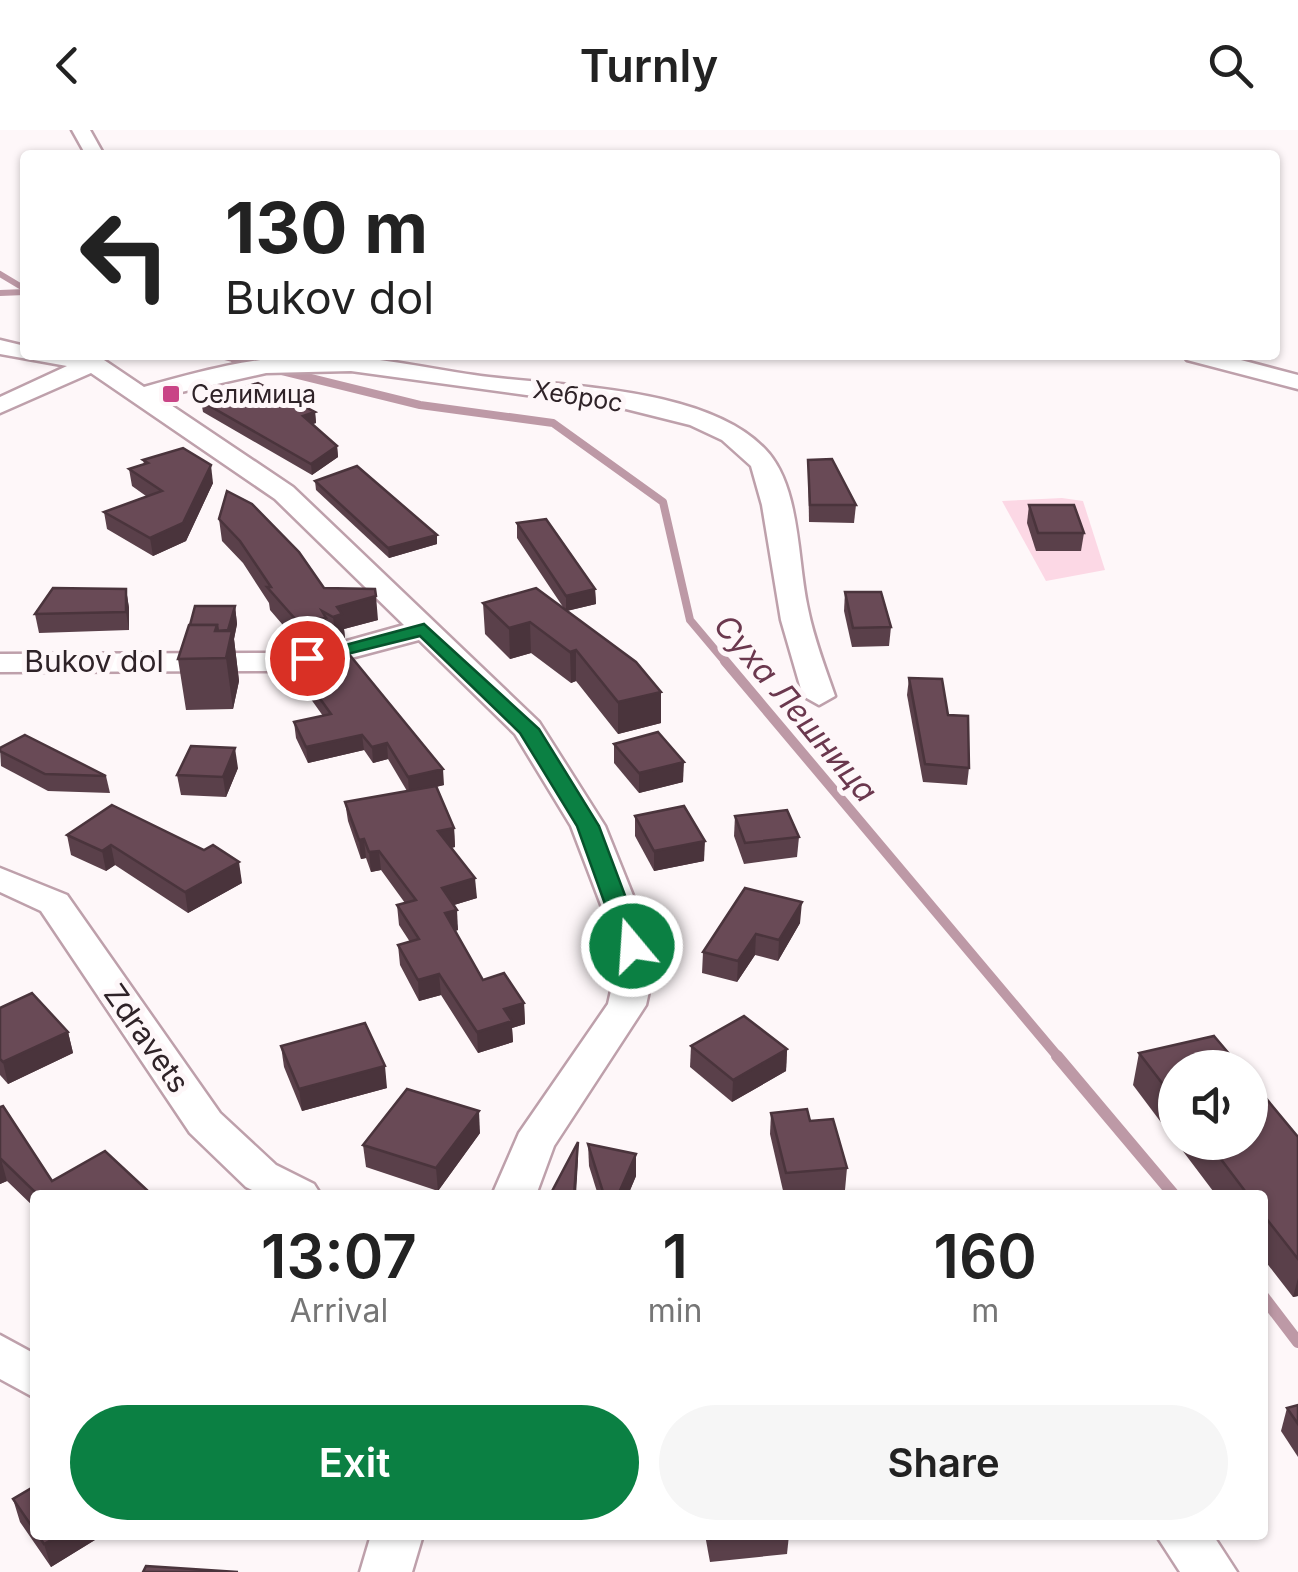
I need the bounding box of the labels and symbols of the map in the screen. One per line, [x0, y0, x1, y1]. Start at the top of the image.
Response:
street label: Хеброс [531, 374, 625, 418]
place label: Селимица [191, 379, 316, 409]
marker: Селимица [160, 383, 182, 405]
water label: Суха Лешница [706, 606, 886, 810]
pin [265, 616, 350, 701]
street label: Bukov dol [24, 643, 164, 679]
position arrow [580, 894, 684, 998]
street label: Zdravets [97, 977, 197, 1099]

